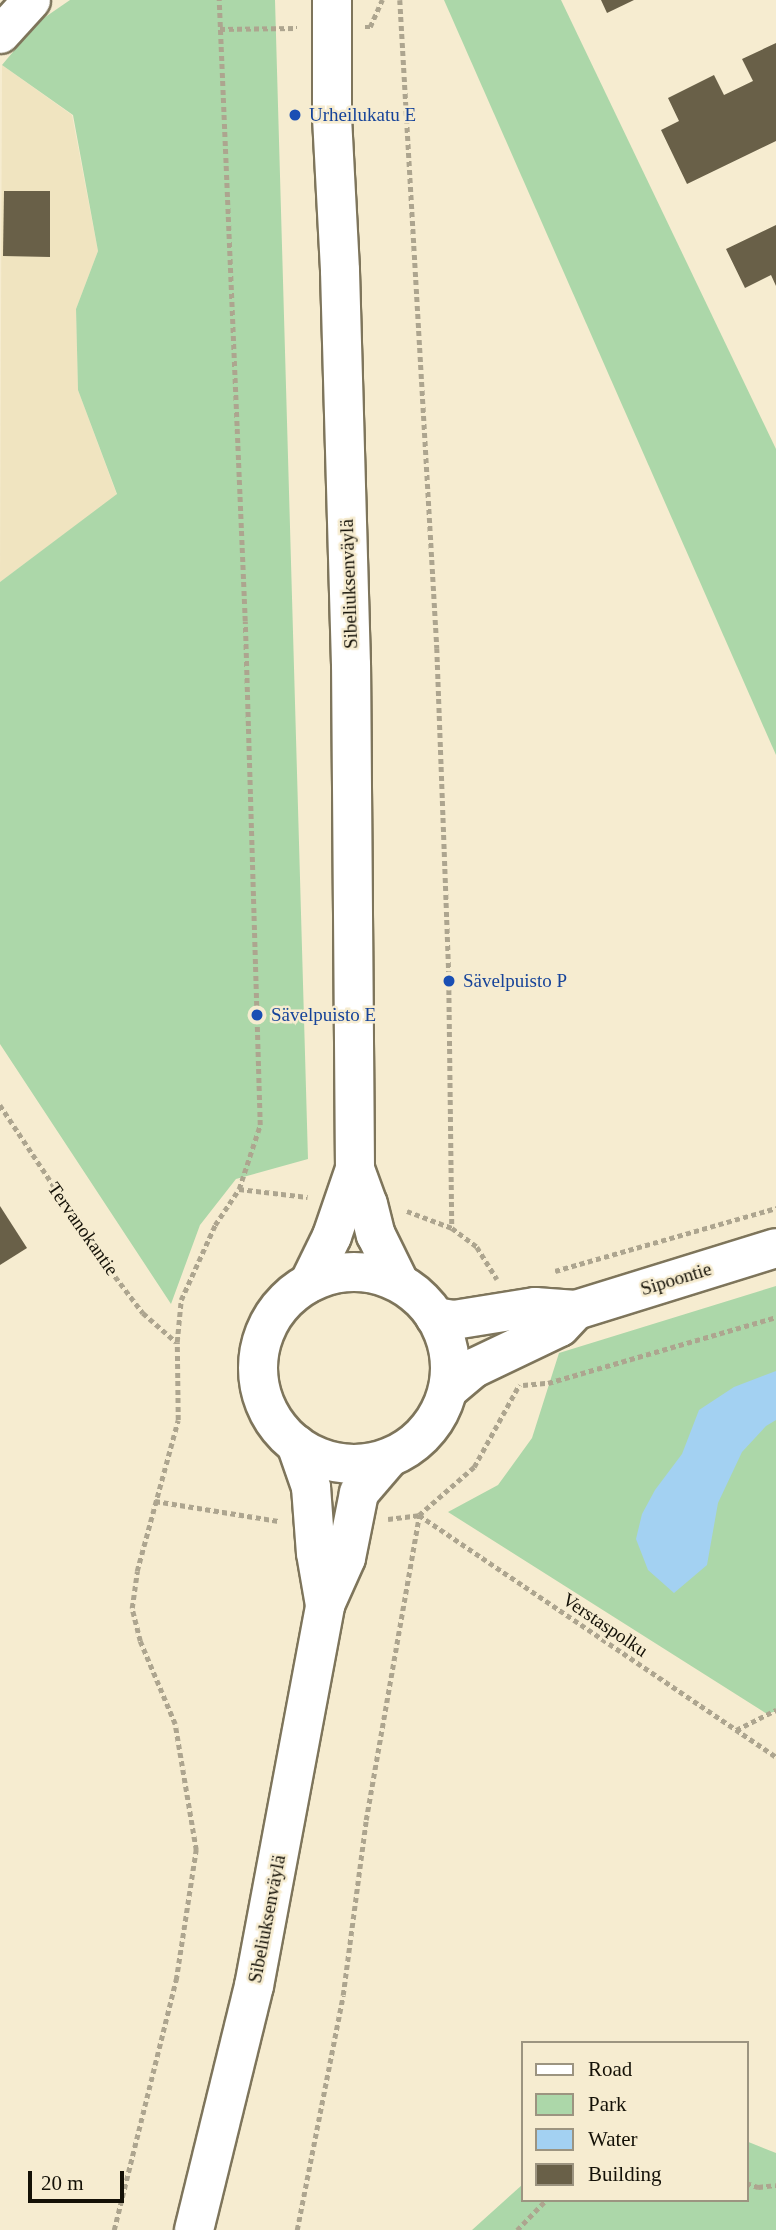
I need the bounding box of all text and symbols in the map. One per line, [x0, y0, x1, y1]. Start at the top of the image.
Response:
place label: Urheilukatu E [309, 104, 416, 126]
marker: Urheilukatu E [287, 107, 303, 123]
street label: Sibeliuksenväylä [335, 519, 363, 649]
place label: Sävelpuisto P [463, 970, 567, 992]
marker: Sävelpuisto P [441, 973, 457, 989]
place label: Sävelpuisto E [271, 1004, 376, 1026]
marker: Sävelpuisto E [249, 1007, 265, 1023]
street label: Tervanokantie [43, 1178, 123, 1280]
street label: Sipoontie [638, 1257, 714, 1301]
street label: Verstaspolku [558, 1588, 652, 1662]
street label: Sibeliuksenväylä [243, 1853, 291, 1985]
legend [520, 2041, 748, 2202]
text: Road [588, 2057, 632, 2081]
text: Park [588, 2092, 627, 2116]
text: Water [588, 2127, 638, 2151]
scale bar [32, 2156, 128, 2200]
text: Building [588, 2162, 662, 2186]
text: 20 m [41, 2171, 84, 2195]

